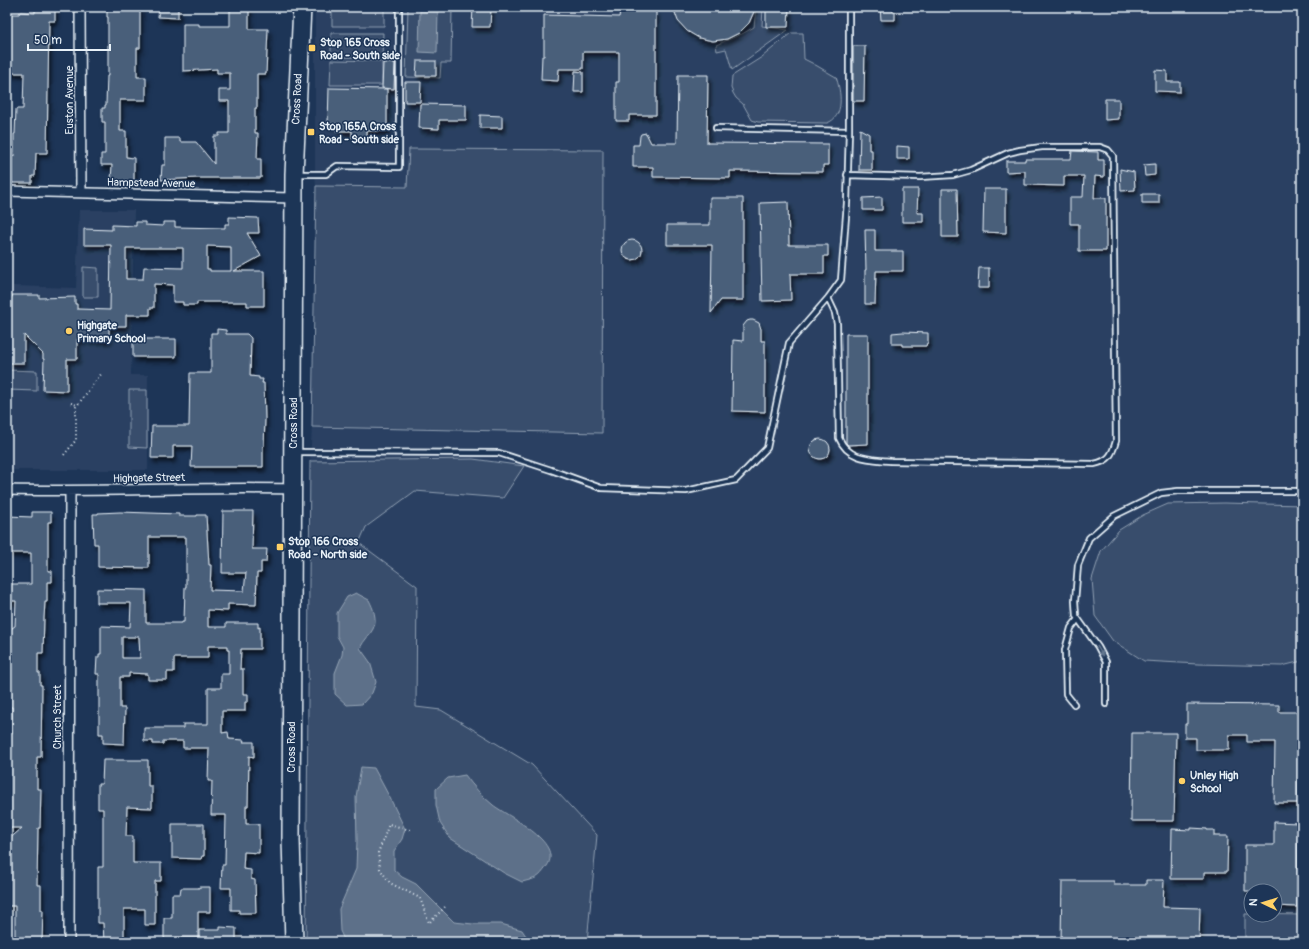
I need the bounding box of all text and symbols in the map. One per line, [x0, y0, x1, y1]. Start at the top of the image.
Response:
scale bar [28, 26, 110, 52]
text: 50 m [34, 33, 62, 48]
place label: Stop 165 Cross Road - South side [320, 36, 400, 62]
marker: Stop 165 Cross Road - South side [307, 43, 317, 53]
street label: Euston Avenue [63, 65, 76, 134]
street label: Cross Road [289, 73, 305, 125]
place label: Stop 165A Cross Road - South side [319, 120, 399, 146]
marker: Stop 165A Cross Road - South side [306, 127, 316, 137]
street label: Hampstead Avenue [107, 176, 196, 190]
place label: Highgate Primary School [77, 319, 146, 345]
marker: Highgate Primary School [64, 326, 74, 336]
street label: Cross Road [287, 397, 300, 449]
street label: Highgate Street [113, 471, 186, 485]
place label: Stop 166 Cross Road - North side [288, 535, 368, 561]
marker: Stop 166 Cross Road - North side [275, 542, 285, 552]
one-way arrow [1097, 645, 1104, 657]
street label: Church Street [51, 684, 64, 749]
street label: Cross Road [285, 721, 298, 773]
place label: Unley High School [1190, 769, 1238, 795]
marker: Unley High School [1177, 776, 1187, 786]
north arrow [1243, 883, 1283, 923]
text: N [1247, 898, 1260, 907]

